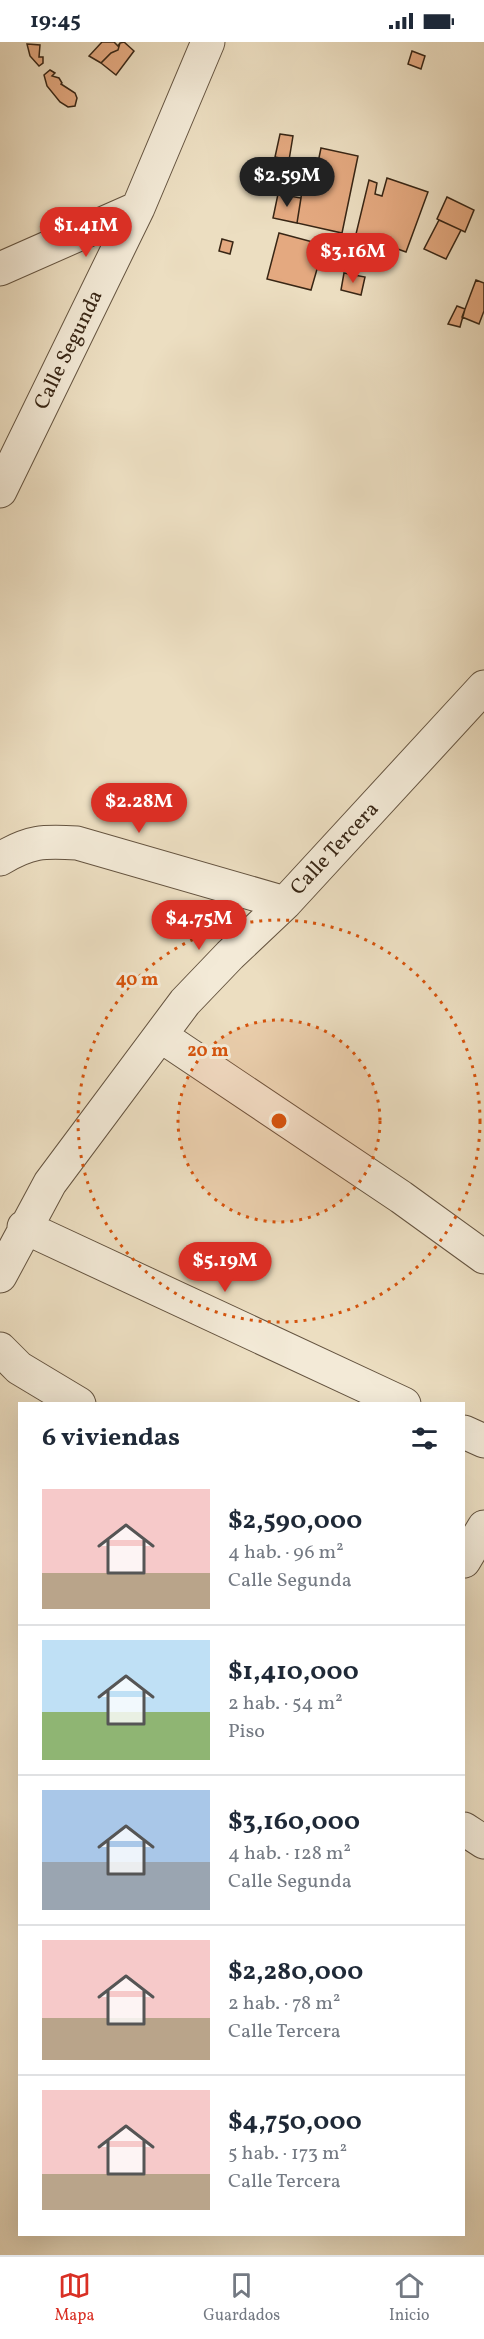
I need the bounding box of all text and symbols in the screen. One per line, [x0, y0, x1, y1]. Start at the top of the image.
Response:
text: 19:45 [30, 6, 81, 37]
pin: $2.59M [238, 157, 336, 208]
text: $2.59M [254, 162, 320, 190]
pin: $1.41M [37, 207, 135, 258]
text: $1.41M [54, 212, 118, 240]
pin: $3.16M [304, 233, 402, 284]
text: $3.16M [320, 238, 386, 266]
street label: Calle Segunda [28, 285, 110, 415]
pin: $2.28M [90, 783, 188, 834]
text: $2.28M [105, 788, 173, 816]
street label: Calle Tercera [284, 796, 386, 902]
pin: $4.75M [150, 900, 248, 951]
text: $4.75M [166, 905, 232, 933]
text: 40 m [116, 968, 158, 993]
text: 20 m [187, 1039, 229, 1064]
centre of rings [269, 1111, 289, 1131]
pin: $5.19M [176, 1242, 274, 1293]
text: $5.19M [193, 1247, 257, 1275]
text: 6 viviendas [42, 1420, 180, 1456]
icon: filters [408, 1422, 441, 1455]
text: $2,590,000 [228, 1503, 362, 1539]
icon: home [90, 1513, 162, 1585]
text: 4 hab. · 96 m² [228, 1539, 344, 1567]
text: Calle Segunda [228, 1567, 352, 1595]
text: $1,410,000 [228, 1654, 359, 1690]
icon: home [90, 1664, 162, 1736]
text: 2 hab. · 54 m² [228, 1690, 343, 1718]
text: Piso [228, 1718, 265, 1746]
text: $3,160,000 [228, 1804, 360, 1840]
icon: home [90, 1814, 162, 1886]
text: 4 hab. · 128 m² [228, 1840, 351, 1868]
text: Calle Segunda [228, 1868, 352, 1896]
text: $2,280,000 [228, 1954, 363, 1990]
icon: home [90, 1964, 162, 2036]
text: 2 hab. · 78 m² [228, 1990, 340, 2018]
text: Calle Tercera [228, 2018, 341, 2046]
text: $4,750,000 [228, 2104, 362, 2140]
icon: home [90, 2114, 162, 2186]
text: 5 hab. · 173 m² [228, 2140, 347, 2168]
text: Calle Tercera [228, 2168, 341, 2196]
tab: Mapa [54, 2269, 94, 2327]
tab: Guardados [203, 2269, 280, 2327]
tab: Inicio [389, 2269, 430, 2327]

